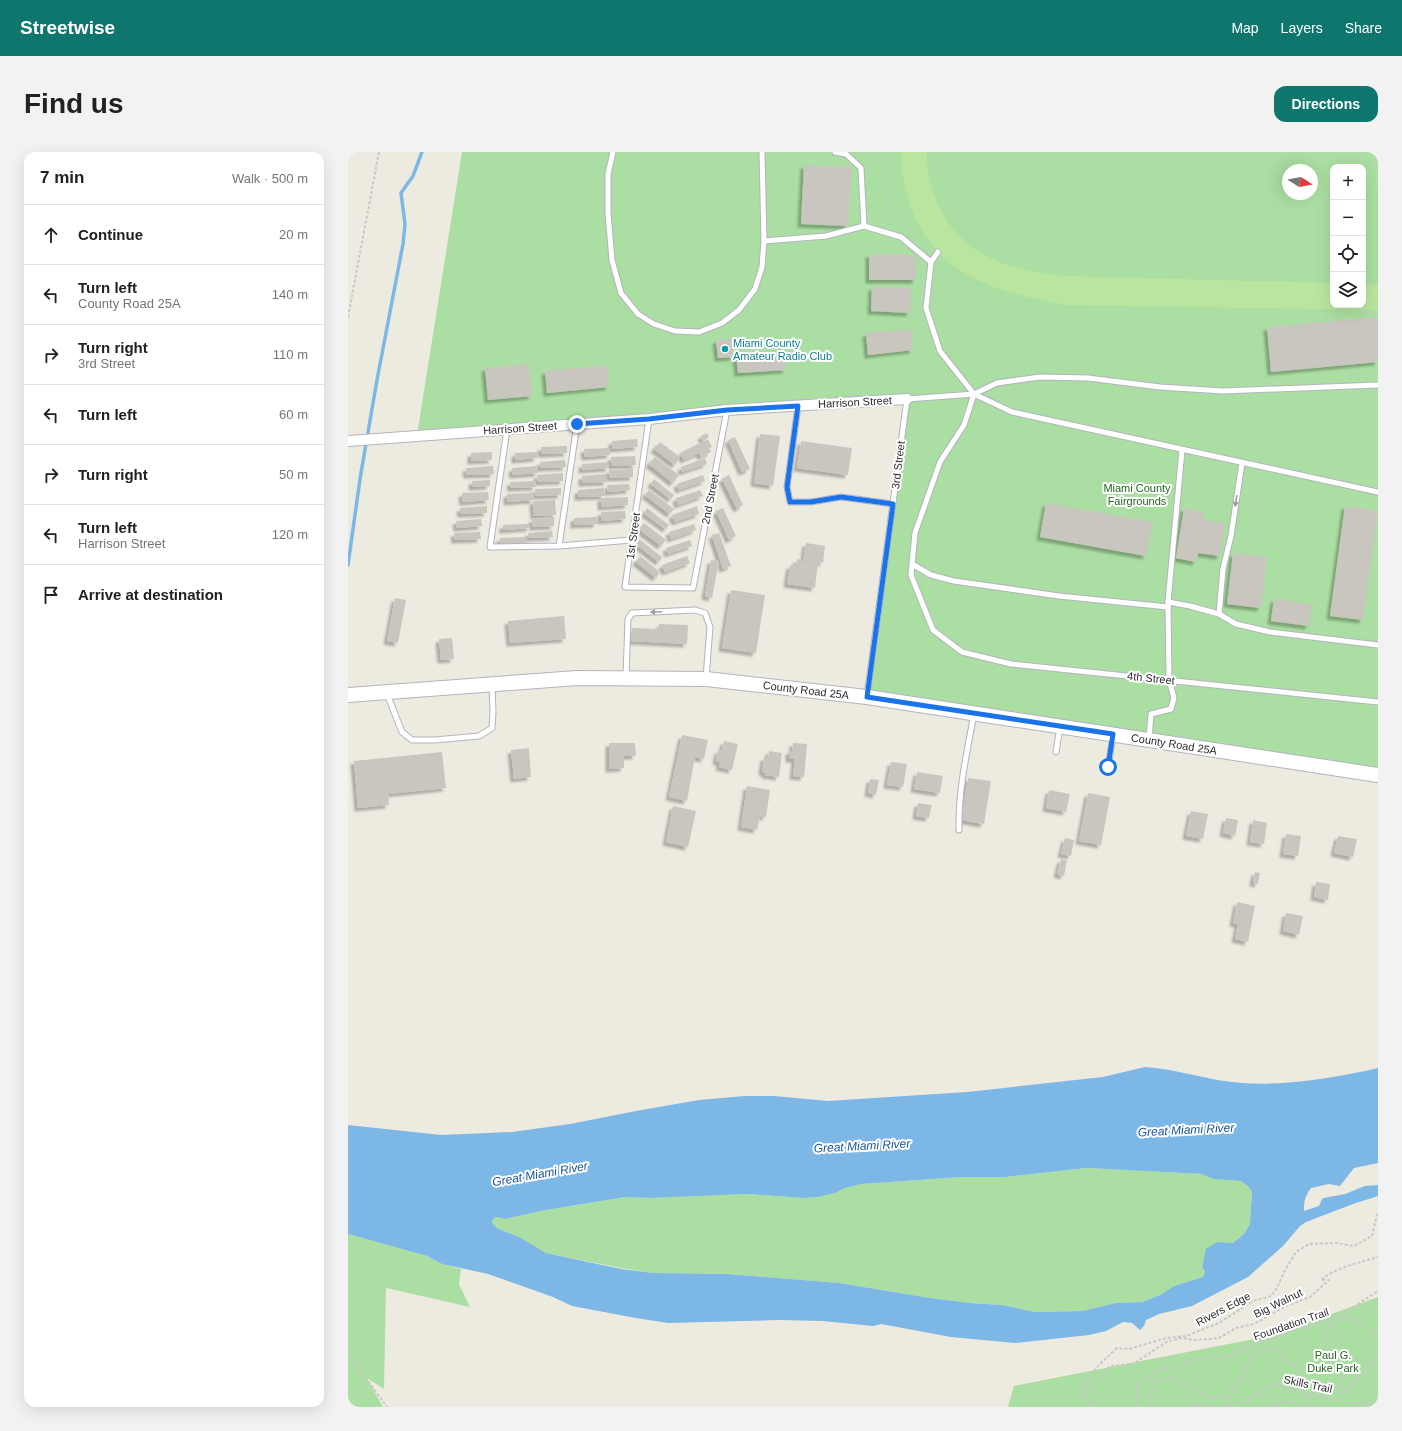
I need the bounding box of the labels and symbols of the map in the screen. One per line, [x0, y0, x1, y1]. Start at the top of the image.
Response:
north arrow [1282, 164, 1318, 200]
place label: Miami County Amateur Radio Club [733, 337, 832, 362]
marker: Miami County Amateur Radio Club [720, 344, 730, 354]
street label: Harrison Street [818, 394, 892, 410]
route end [568, 415, 586, 433]
street label: Harrison Street [483, 419, 557, 437]
street label: 3rd Street [889, 440, 907, 490]
street label: 2nd Street [699, 473, 721, 525]
park label: Miami County Fairgrounds [1103, 482, 1171, 507]
one-way arrow [1233, 495, 1239, 507]
street label: 1st Street [624, 512, 642, 560]
one-way arrow [650, 608, 662, 615]
street label: 4th Street [1127, 670, 1175, 686]
street label: County Road 25A [762, 679, 850, 701]
street label: County Road 25A [1130, 731, 1218, 757]
route start [1099, 758, 1117, 776]
water label: Great Miami River [1137, 1120, 1236, 1140]
water label: Great Miami River [813, 1136, 912, 1156]
water label: Great Miami River [491, 1159, 590, 1189]
street label: Big Walnut [1252, 1286, 1304, 1320]
street label: Rivers Edge [1194, 1290, 1252, 1328]
street label: Foundation Trail [1252, 1305, 1330, 1343]
park label: Paul G. Duke Park [1307, 1349, 1359, 1374]
street label: Skills Trail [1283, 1373, 1333, 1395]

